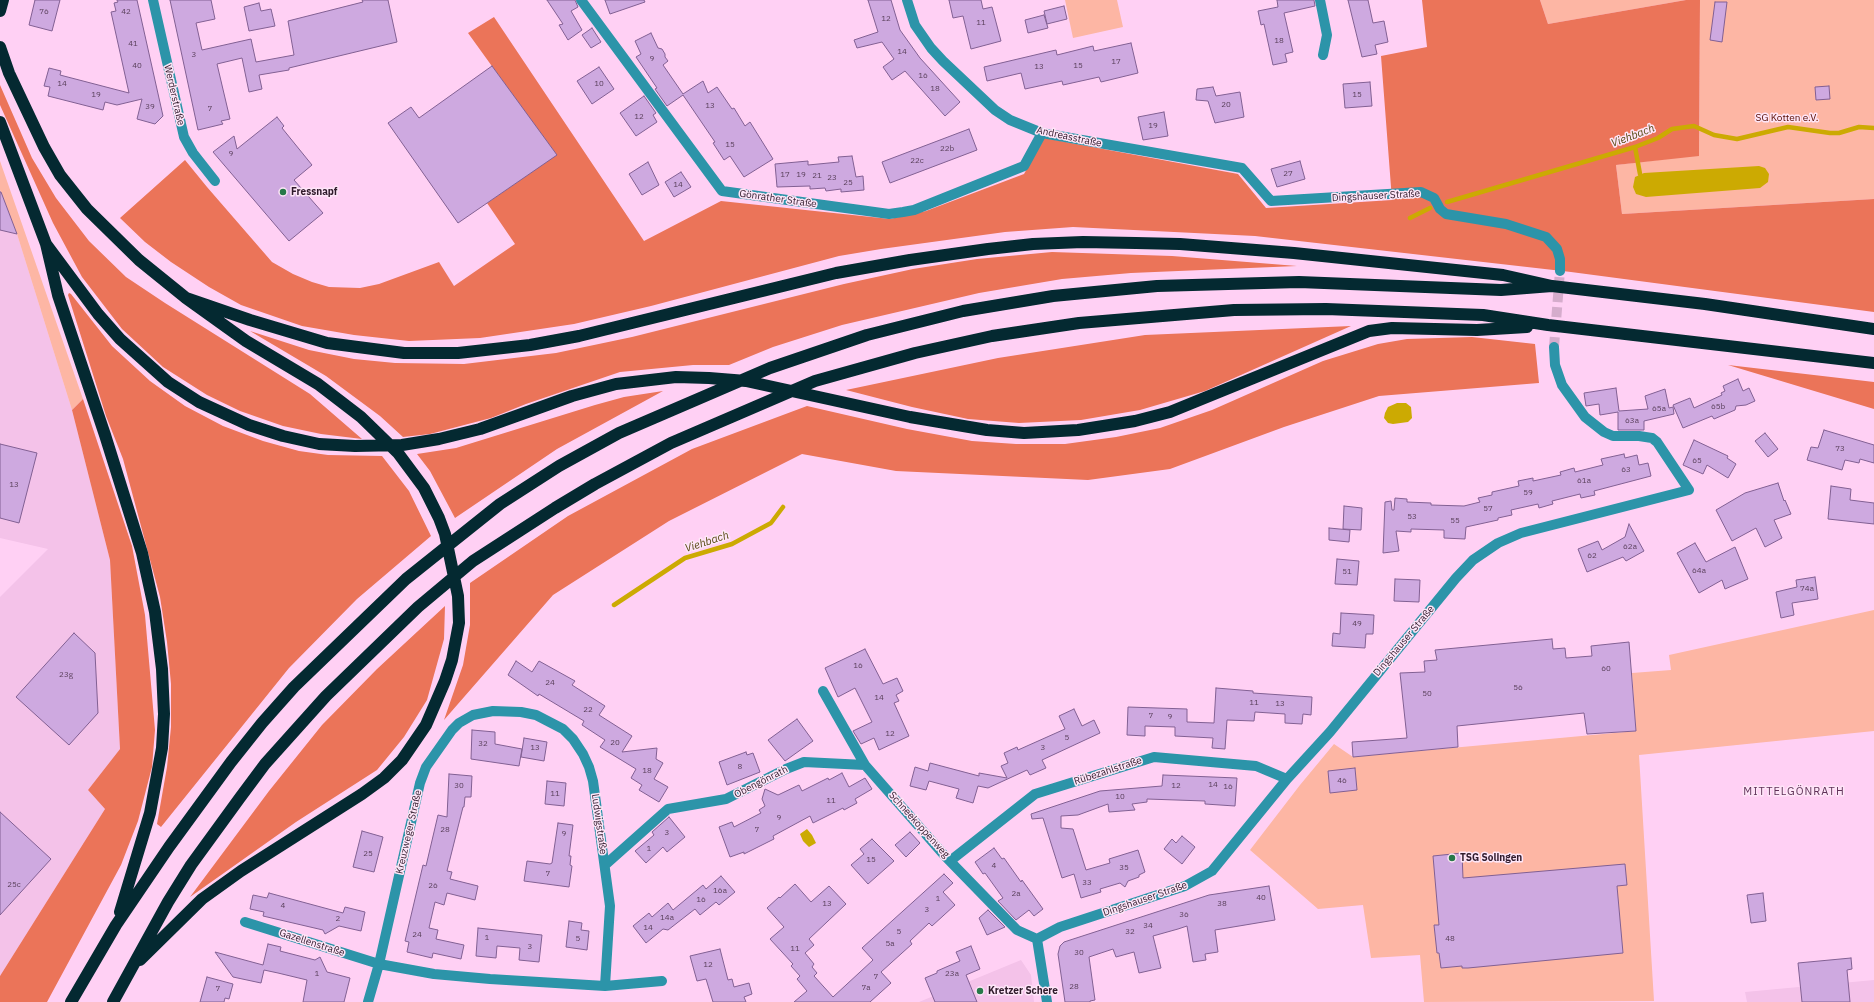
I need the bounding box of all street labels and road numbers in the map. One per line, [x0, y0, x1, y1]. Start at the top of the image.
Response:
street label: Werderstraße [161, 63, 187, 127]
street label: Andreasstraße [1035, 124, 1103, 150]
street label: Gönrather Straße [738, 188, 818, 210]
street label: Dingshauser Straße [1332, 188, 1420, 204]
street label: Dingshauser Straße [1371, 603, 1437, 679]
street label: Rübezahlstraße [1072, 754, 1144, 788]
street label: Obengönrath [732, 763, 790, 801]
street label: Kreuzweger Straße [394, 789, 424, 875]
street label: Schneekoppenweg [886, 789, 952, 861]
street label: Ludwigstraße [589, 793, 609, 855]
street label: Dingshauser Straße [1101, 879, 1189, 919]
street label: Gazellenstraße [278, 927, 346, 959]

